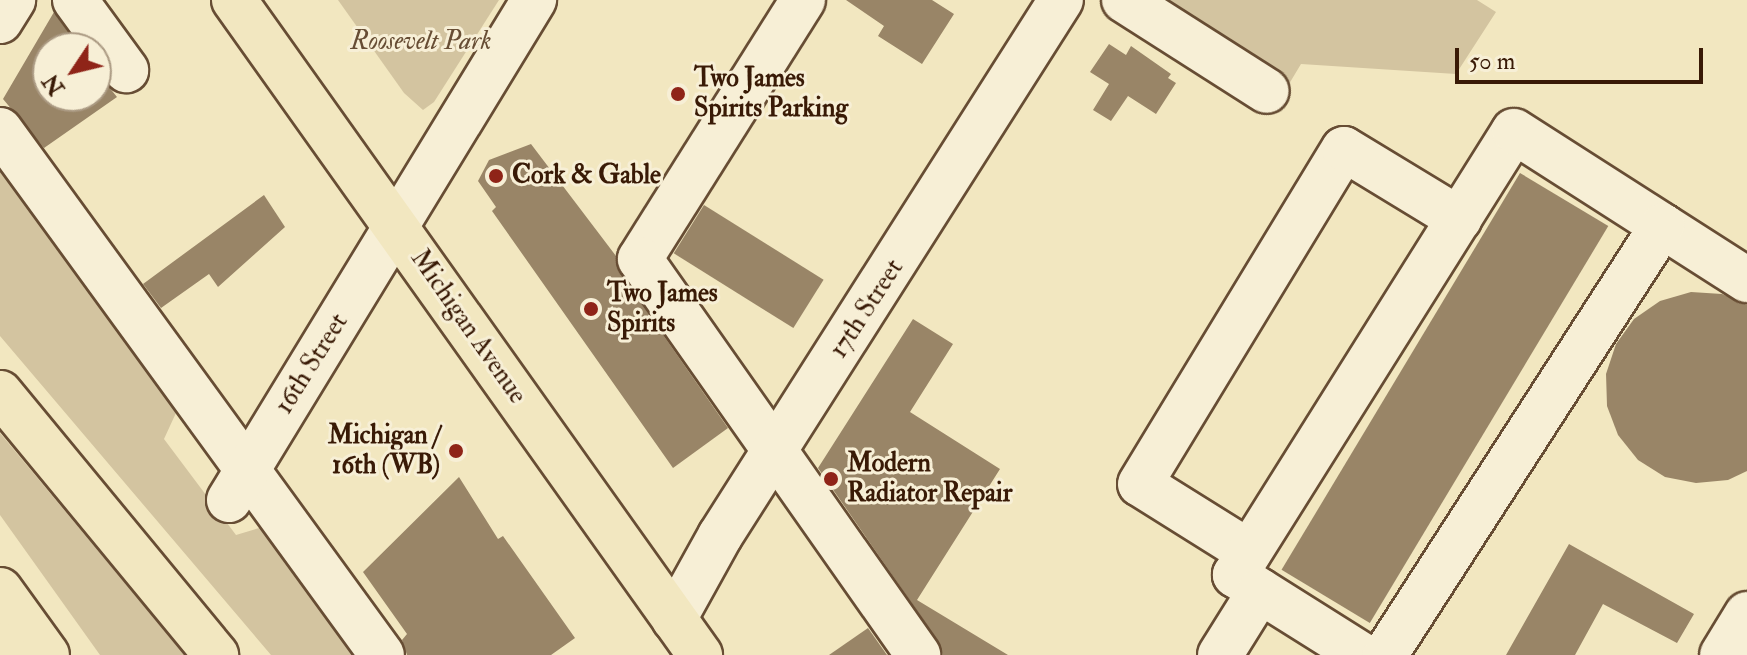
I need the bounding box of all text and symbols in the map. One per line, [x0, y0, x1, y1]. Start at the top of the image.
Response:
park label: Roosevelt Park [350, 26, 492, 58]
north arrow [32, 32, 112, 112]
scale bar [1459, 32, 1707, 82]
text: 50 m [1469, 46, 1515, 77]
place label: Two James Spirits Parking [694, 63, 848, 124]
text: N [37, 69, 71, 101]
marker: Two James Spirits Parking [669, 85, 687, 103]
place label: Cork & Gable [512, 160, 661, 192]
marker: Cork & Gable [487, 167, 505, 185]
street label: Michigan Avenue [403, 244, 533, 410]
street label: 17th Street [824, 254, 910, 364]
place label: Two James Spirits [607, 278, 718, 340]
marker: Two James Spirits [582, 300, 600, 318]
street label: 16th Street [269, 308, 355, 420]
place label: Michigan / 16th (WB) [328, 420, 440, 482]
marker: Michigan / 16th (WB) [447, 442, 465, 460]
place label: Modern Radiator Repair [847, 448, 1012, 510]
marker: Modern Radiator Repair [822, 470, 840, 488]

